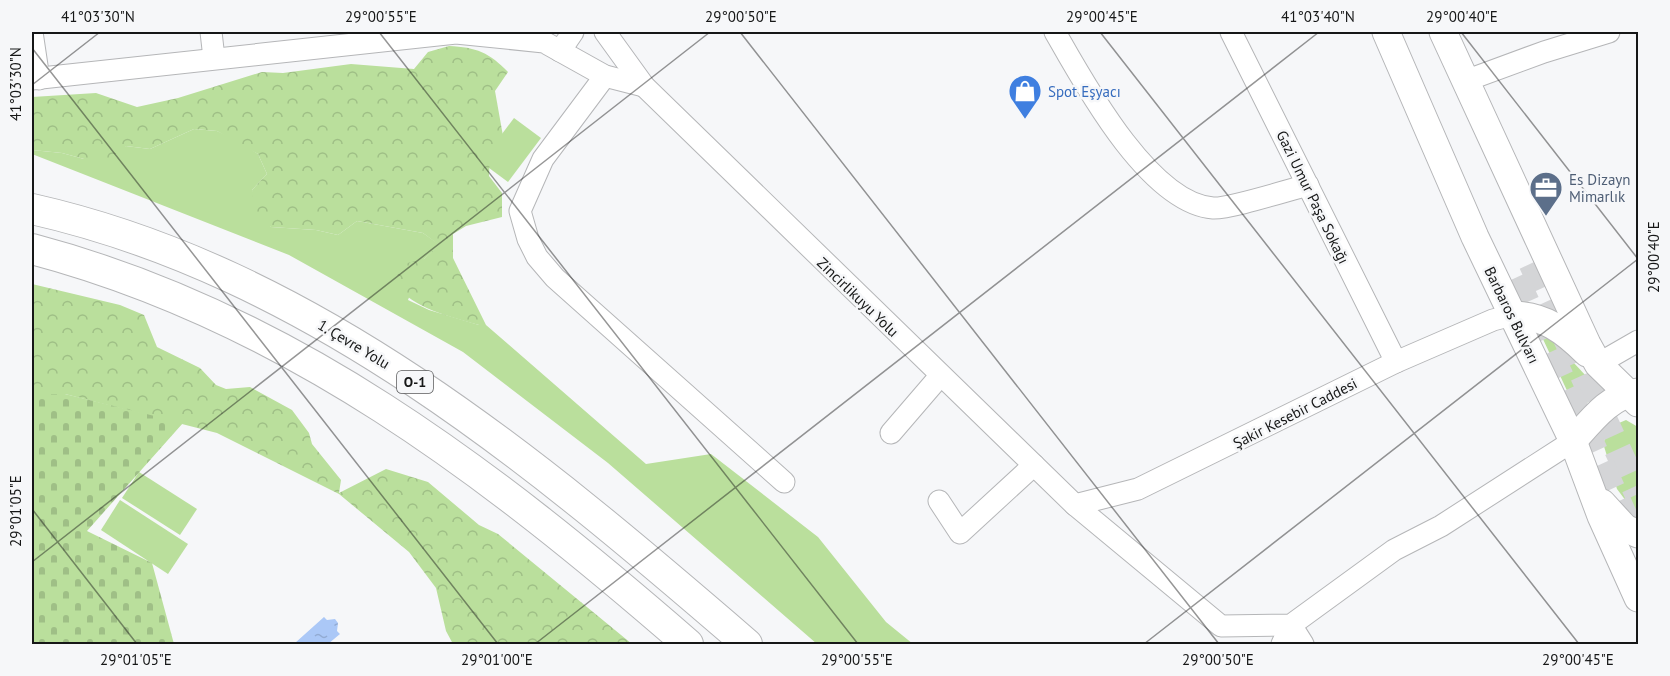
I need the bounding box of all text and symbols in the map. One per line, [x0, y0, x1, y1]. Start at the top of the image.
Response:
text: 41°03'30"N [61, 7, 135, 26]
text: 29°00'55"E [345, 7, 417, 26]
text: 29°00'50"E [705, 7, 777, 26]
text: 29°00'45"E [1066, 7, 1138, 26]
text: 41°03'40"N [1281, 7, 1355, 26]
text: 29°00'40"E [1426, 7, 1498, 26]
text: 41°03'30"N [6, 47, 25, 121]
shop icon: Spot Eşyacı [1007, 73, 1043, 120]
place label: Spot Eşyacı [1048, 82, 1121, 101]
street label: Gazi Umur Paşa Sokağı [1272, 127, 1354, 267]
office icon: Es Dizayn Mimarlık [1528, 170, 1564, 217]
place label: Es Dizayn Mimarlık [1569, 170, 1631, 206]
text: 29°00'40"E [1644, 221, 1663, 293]
street label: Zincirlikuyu Yolu [813, 253, 903, 341]
street label: Barbaros Bulvarı [1480, 264, 1544, 366]
street label: 1. Çevre Yolu [315, 315, 393, 373]
road number: O-1 [397, 371, 433, 393]
street label: Şakir Kesebir Caddesi [1230, 373, 1360, 453]
text: 29°01'05"E [6, 475, 25, 547]
text: 29°01'05"E [100, 650, 172, 669]
text: 29°01'00"E [461, 650, 533, 669]
text: 29°00'55"E [821, 650, 893, 669]
text: 29°00'50"E [1182, 650, 1254, 669]
text: 29°00'45"E [1542, 650, 1614, 669]

